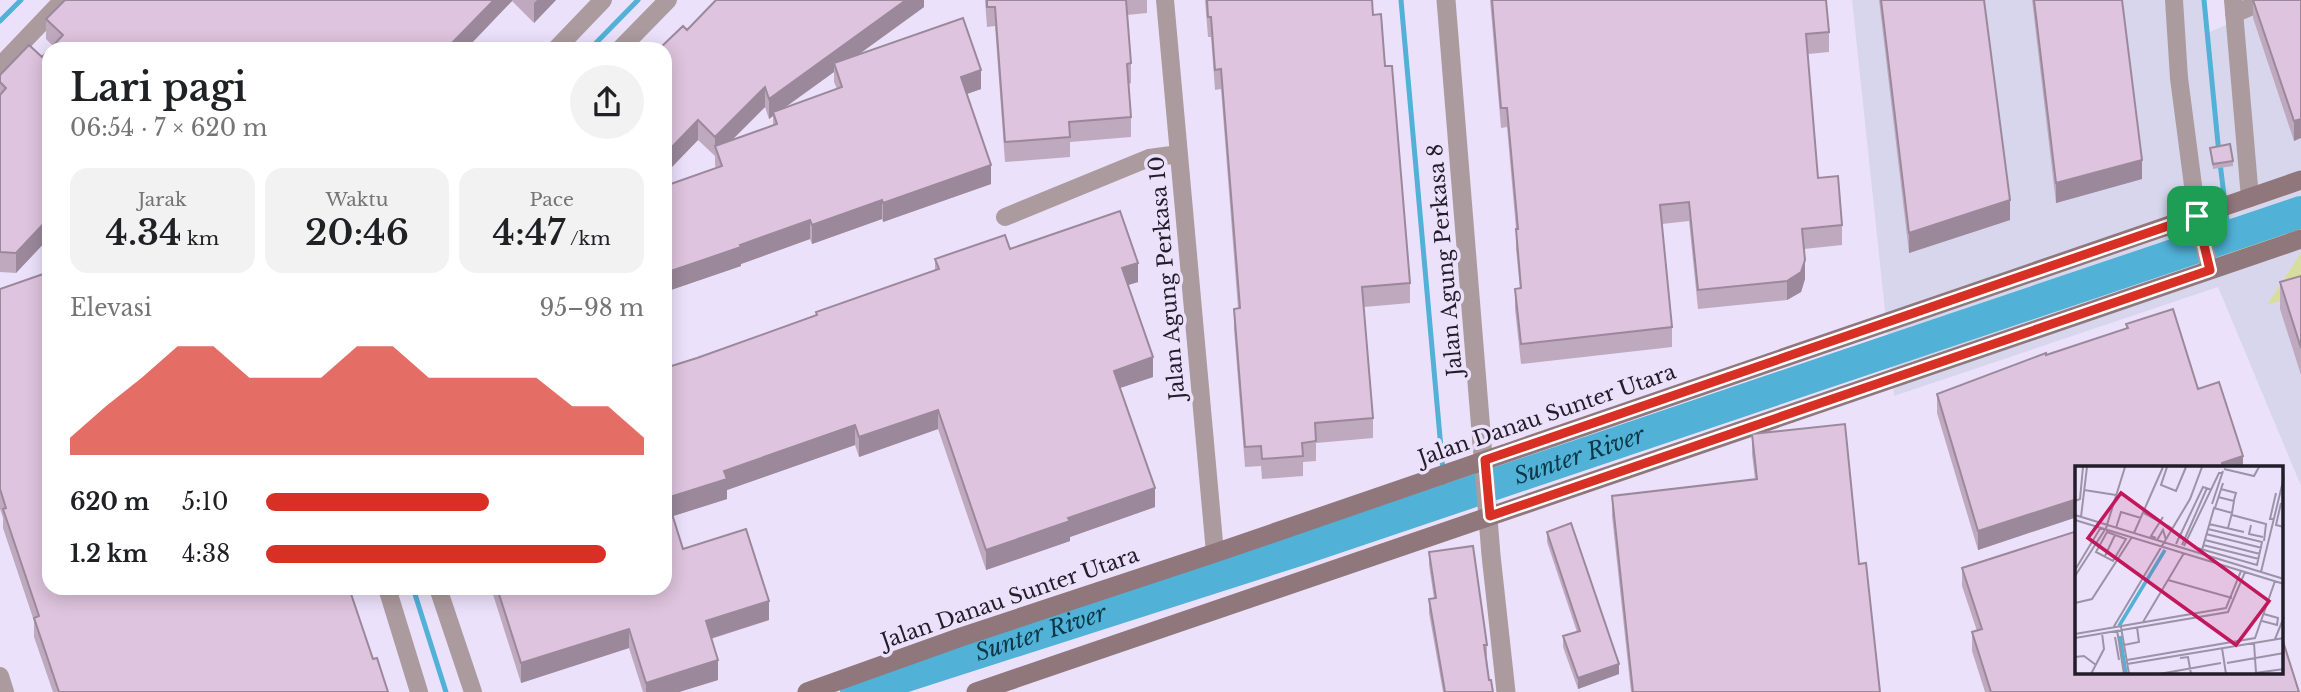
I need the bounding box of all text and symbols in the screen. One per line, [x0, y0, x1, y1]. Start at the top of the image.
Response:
text: Lari pagi [70, 64, 247, 111]
button: share [570, 65, 644, 139]
text: 06:54 · 7 × 620 m [70, 114, 267, 142]
street label: Jalan Agung Perkasa 8 [1422, 143, 1468, 380]
street label: Jalan Agung Perkasa 10 [1143, 155, 1191, 404]
pin [2167, 186, 2227, 246]
text: Jarak [138, 188, 187, 211]
text: Waktu [326, 188, 388, 211]
text: Pace [529, 188, 574, 211]
icon: arrive [2178, 197, 2216, 235]
text: 4.34 [106, 211, 182, 254]
text: 20:46 [305, 211, 409, 254]
text: 4:47 [493, 211, 565, 254]
text: km [182, 227, 219, 250]
text: /km [565, 227, 611, 250]
text: Elevasi [70, 294, 152, 322]
text: 95–98 m [539, 294, 644, 322]
street label: Jalan Danau Sunter Utara [1412, 359, 1680, 472]
water label: Sunter River [1510, 420, 1650, 490]
inset map [2075, 466, 2284, 674]
text: 620 m [70, 488, 149, 516]
text: 5:10 [182, 488, 228, 516]
text: 1.2 km [70, 540, 148, 568]
text: 4:38 [182, 540, 230, 568]
street label: Jalan Danau Sunter Utara [875, 542, 1143, 655]
water label: Sunter River [972, 598, 1111, 667]

